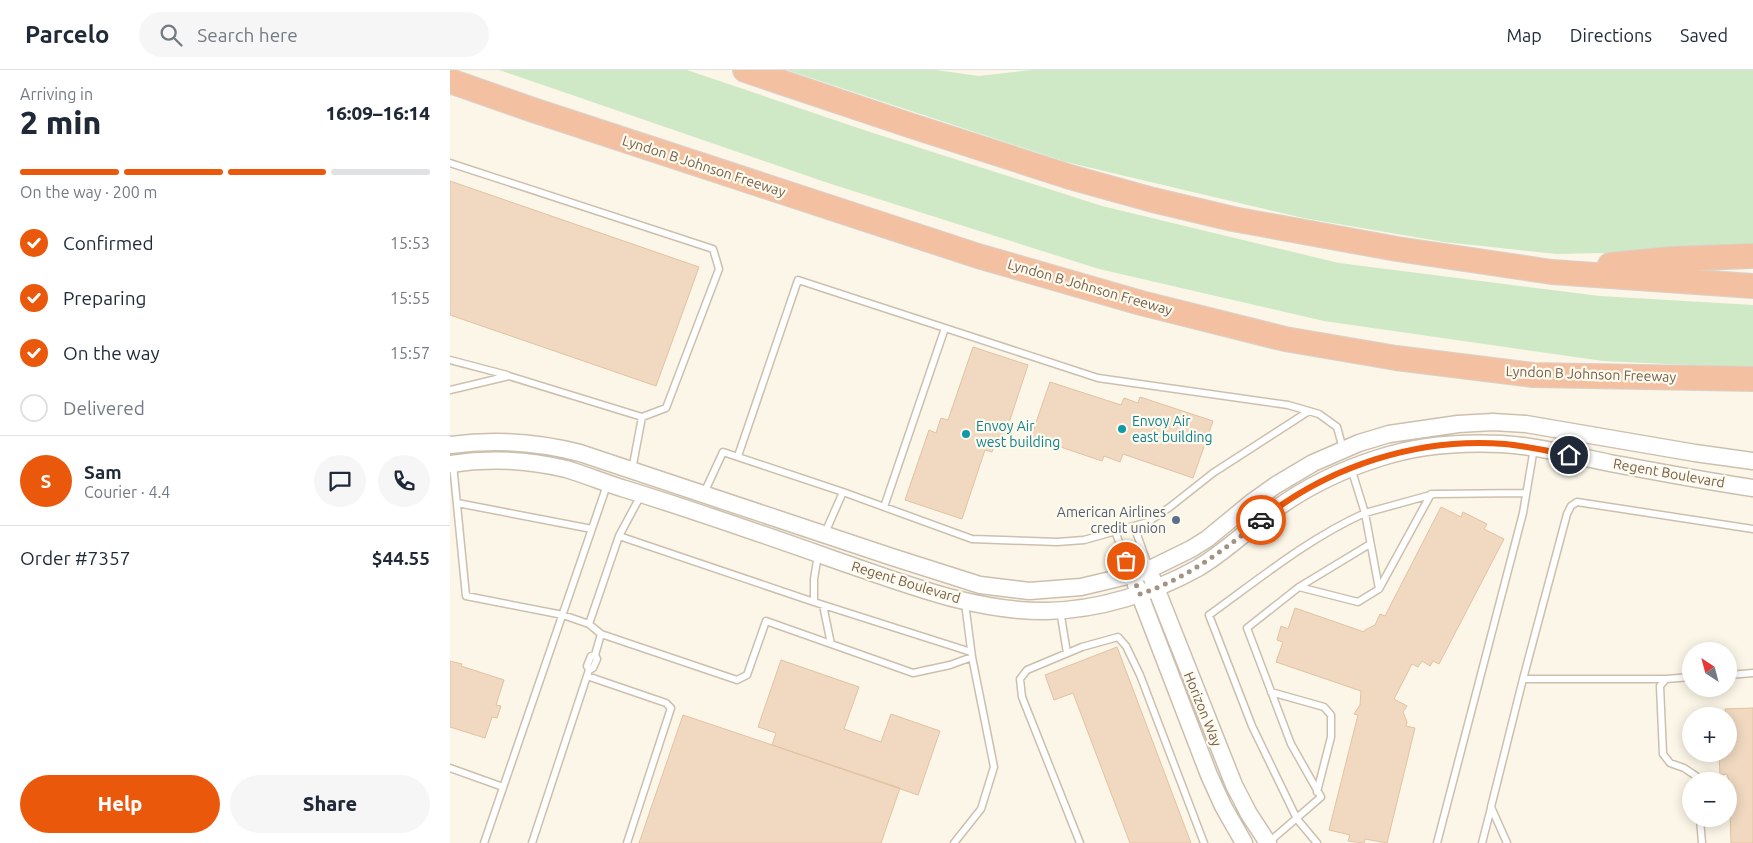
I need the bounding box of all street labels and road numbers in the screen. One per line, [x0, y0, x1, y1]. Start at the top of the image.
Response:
street label: Lyndon B Johnson Freeway [620, 132, 788, 200]
street label: Lyndon B Johnson Freeway [1006, 256, 1174, 318]
street label: Lyndon B Johnson Freeway [1505, 363, 1677, 385]
street label: Regent Boulevard [1612, 455, 1726, 491]
street label: Regent Boulevard [850, 558, 962, 606]
street label: Horizon Way [1181, 669, 1225, 749]

